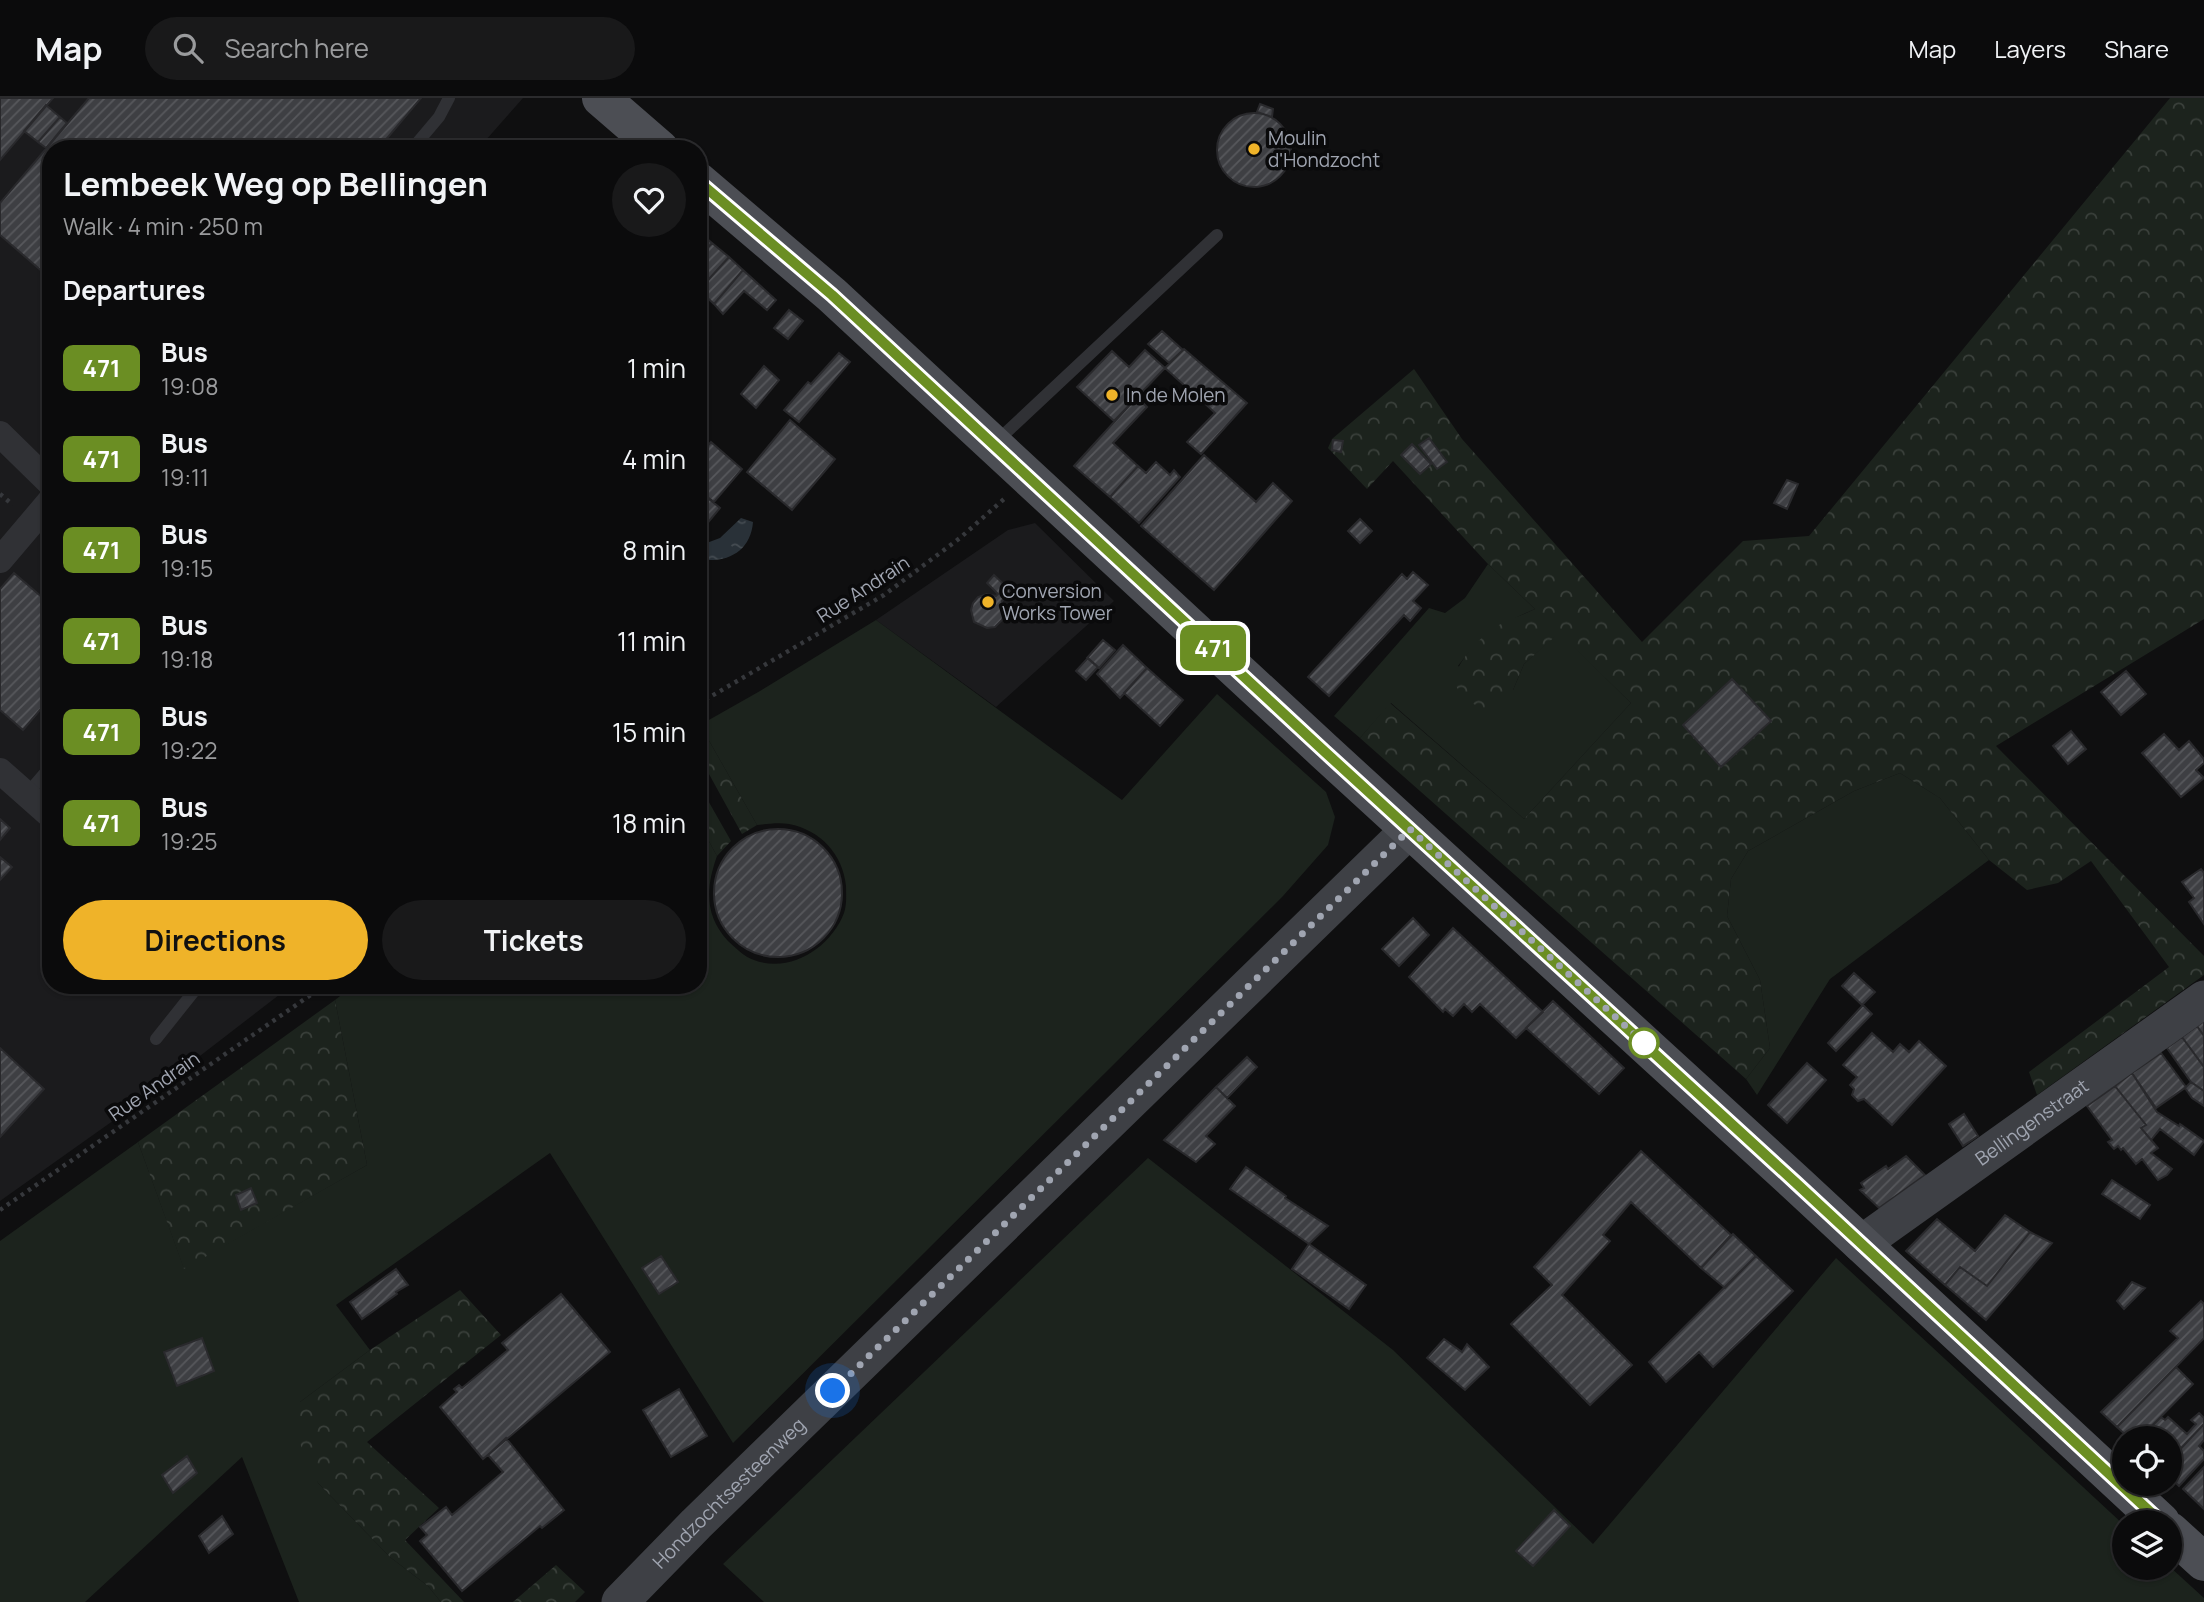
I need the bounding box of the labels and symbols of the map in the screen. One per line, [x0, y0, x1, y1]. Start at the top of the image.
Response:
place label: Moulin d'Hondzocht [1268, 125, 1380, 173]
marker: Moulin d'Hondzocht [1246, 141, 1262, 157]
place label: In de Molen [1126, 382, 1225, 408]
marker: In de Molen [1104, 387, 1120, 403]
street label: Rue Andrain [812, 549, 914, 629]
place label: Conversion Works Tower [1002, 578, 1113, 626]
marker: Conversion Works Tower [980, 594, 996, 610]
line badge: 471 [1173, 625, 1253, 671]
unlabelled marker [1629, 1028, 1659, 1058]
street label: Rue Andrain [103, 1045, 205, 1127]
street label: Bellingenstraat [1970, 1073, 2094, 1171]
your location [815, 1373, 850, 1408]
street label: Hondzochtsesteenweg [647, 1412, 811, 1574]

